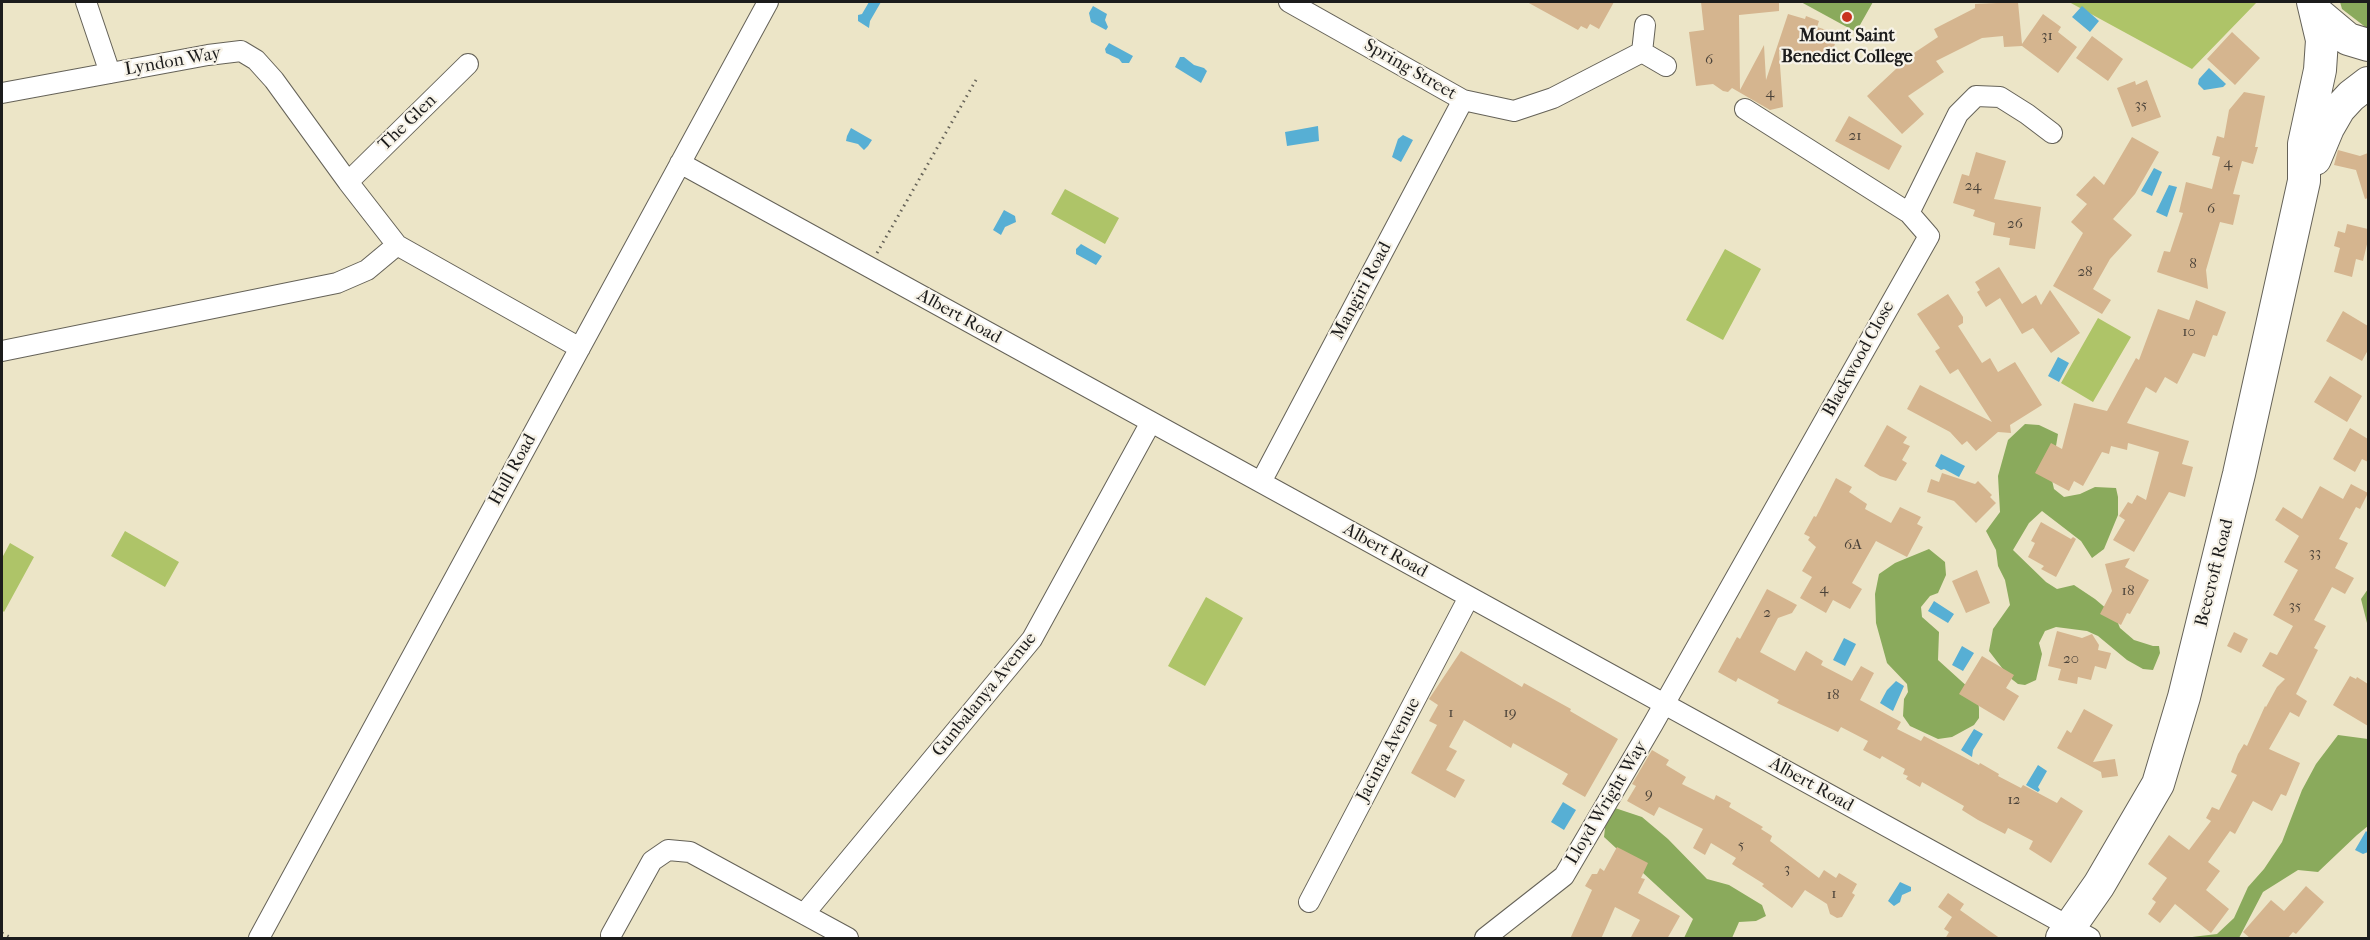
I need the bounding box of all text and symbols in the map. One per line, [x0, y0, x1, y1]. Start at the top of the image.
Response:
marker: Mount Saint Benedict College [1840, 10, 1854, 24]
place label: Mount Saint Benedict College [1781, 26, 1913, 68]
house number: 31 [2041, 27, 2053, 45]
street label: Spring Street [1360, 35, 1460, 105]
street label: Lyndon Way [123, 43, 223, 81]
house number: 6 [1705, 51, 1713, 69]
house number: 4 [1766, 84, 1774, 102]
street label: The Glen [375, 90, 441, 156]
house number: 35 [2135, 96, 2147, 114]
house number: 21 [1848, 127, 1862, 145]
house number: 4 [2224, 154, 2232, 172]
house number: 24 [1965, 177, 1981, 195]
house number: 6 [2207, 200, 2215, 218]
house number: 26 [2007, 215, 2023, 233]
street label: Mangiri Road [1327, 239, 1397, 343]
house number: 8 [2189, 255, 2197, 273]
house number: 28 [2077, 263, 2093, 281]
street label: Albert Road [913, 285, 1005, 349]
street label: Blackwood Close [1818, 297, 1900, 421]
house number: 10 [2182, 323, 2196, 341]
street label: Hull Road [485, 431, 541, 509]
street label: Beecroft Road [2191, 517, 2239, 629]
street label: Albert Road [1339, 519, 1431, 583]
house number: 6A [1844, 536, 1862, 554]
house number: 33 [2309, 544, 2321, 562]
house number: 4 [1820, 580, 1828, 598]
house number: 18 [2122, 582, 2134, 600]
house number: 35 [2289, 597, 2301, 615]
house number: 2 [1763, 604, 1771, 622]
street label: Gunbalanya Avenue [928, 628, 1042, 762]
house number: 20 [2063, 650, 2079, 668]
house number: 18 [1827, 686, 1839, 704]
street label: Jacinta Avenue [1352, 694, 1426, 806]
house number: 1 [1448, 704, 1454, 722]
house number: 19 [1503, 704, 1517, 722]
street label: Lloyd Wright Way [1562, 737, 1652, 869]
street label: Albert Road [1765, 753, 1857, 817]
house number: 9 [1645, 785, 1653, 803]
house number: 12 [2007, 791, 2021, 809]
house number: 5 [1738, 836, 1744, 854]
house number: 3 [1784, 860, 1790, 878]
house number: 1 [1831, 885, 1837, 903]

